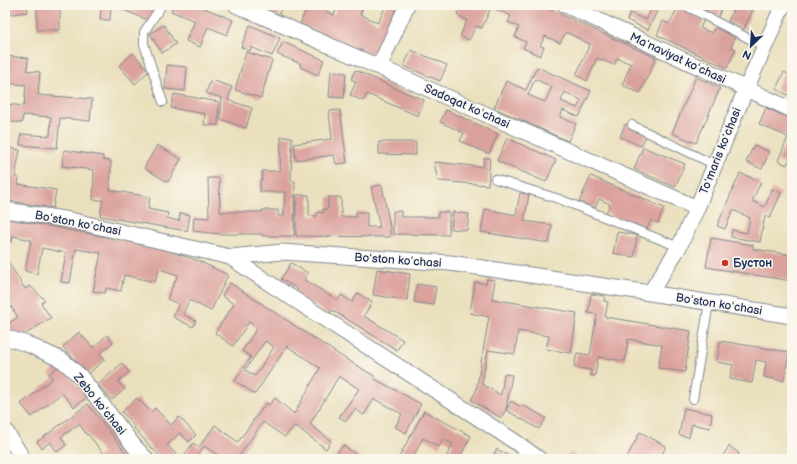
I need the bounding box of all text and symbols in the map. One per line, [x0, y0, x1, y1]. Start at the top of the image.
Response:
north arrow [731, 26, 771, 66]
street label: Maʻnaviyat koʻchasi [627, 30, 728, 87]
text: N [740, 47, 753, 62]
street label: Sadoqat koʻchasi [422, 81, 512, 132]
street label: Toʻmaris koʻchasi [696, 105, 745, 197]
street label: Boʻston koʻchasi [34, 208, 122, 239]
street label: Boʻston koʻchasi [354, 250, 442, 271]
place label: Бустон [733, 256, 772, 271]
marker: Бустон [720, 258, 730, 268]
street label: Boʻston koʻchasi [675, 290, 763, 319]
street label: Zebo koʻchasi [70, 370, 129, 438]

